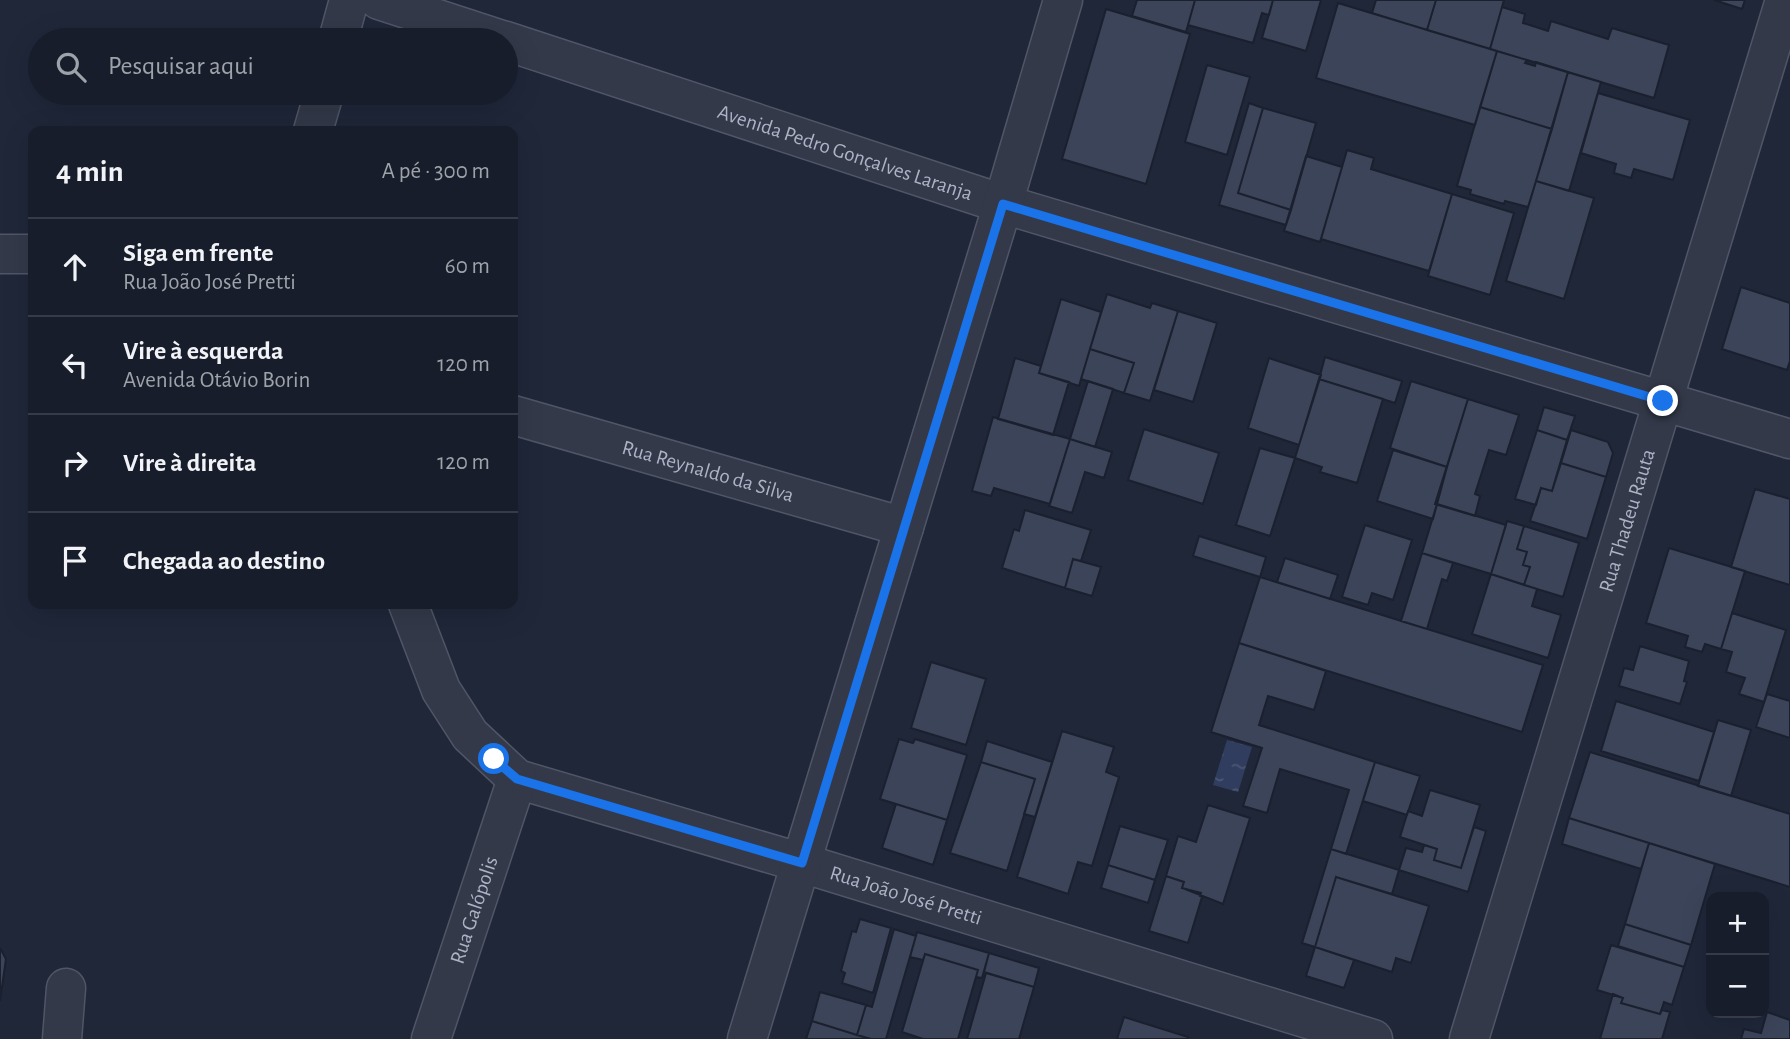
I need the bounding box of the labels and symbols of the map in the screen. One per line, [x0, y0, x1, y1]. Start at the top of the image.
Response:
street label: Avenida Pedro Gonçalves Laranja [715, 101, 976, 204]
route end [1647, 385, 1678, 416]
street label: Rua Reynaldo da Silva [620, 436, 797, 506]
street label: Rua Thadeu Rauta [1595, 446, 1658, 595]
route start [478, 743, 509, 774]
street label: Rua Galópolis [446, 854, 501, 966]
street label: Rua João José Pretti [827, 862, 985, 928]

